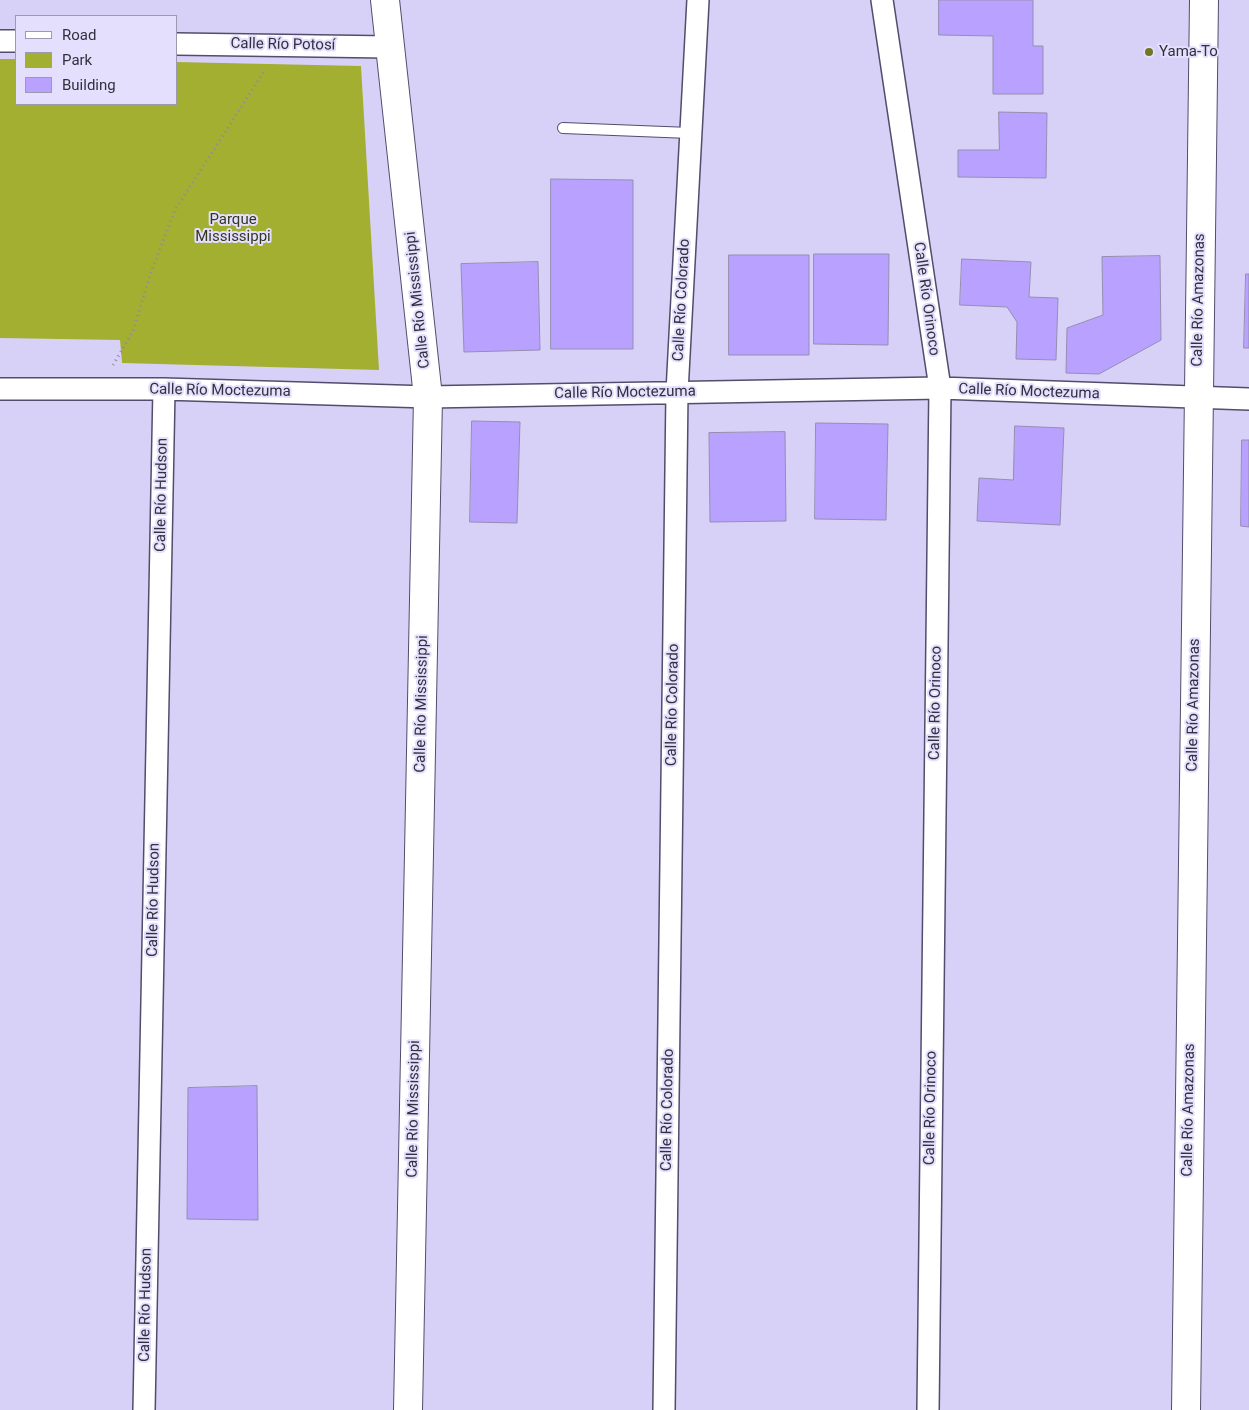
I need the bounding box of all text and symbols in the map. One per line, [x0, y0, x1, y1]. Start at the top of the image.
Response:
legend [15, 15, 178, 105]
text: Road [62, 26, 96, 44]
street label: Calle Río Potosí [230, 35, 336, 55]
place label: Yama-To [1159, 43, 1218, 61]
marker: Yama-To [1143, 46, 1155, 58]
text: Park [62, 51, 92, 69]
text: Building [62, 76, 116, 94]
park label: Parque Mississippi [195, 211, 271, 246]
street label: Calle Río Mississippi [402, 231, 434, 369]
street label: Calle Río Amazonas [1189, 233, 1209, 367]
street label: Calle Río Colorado [670, 238, 694, 362]
street label: Calle Río Orinoco [909, 241, 943, 357]
street label: Calle Río Moctezuma [149, 381, 291, 401]
street label: Calle Río Moctezuma [958, 381, 1100, 403]
street label: Calle Río Moctezuma [554, 383, 696, 403]
street label: Calle Río Hudson [152, 438, 172, 552]
street label: Calle Río Mississippi [412, 635, 432, 773]
street label: Calle Río Amazonas [1184, 638, 1204, 772]
street label: Calle Río Colorado [663, 644, 683, 766]
street label: Calle Río Orinoco [926, 646, 946, 760]
street label: Calle Río Hudson [144, 843, 164, 957]
street label: Calle Río Mississippi [404, 1040, 424, 1178]
street label: Calle Río Amazonas [1179, 1043, 1199, 1177]
street label: Calle Río Colorado [658, 1049, 678, 1171]
street label: Calle Río Orinoco [921, 1051, 941, 1165]
street label: Calle Río Hudson [136, 1248, 156, 1362]

